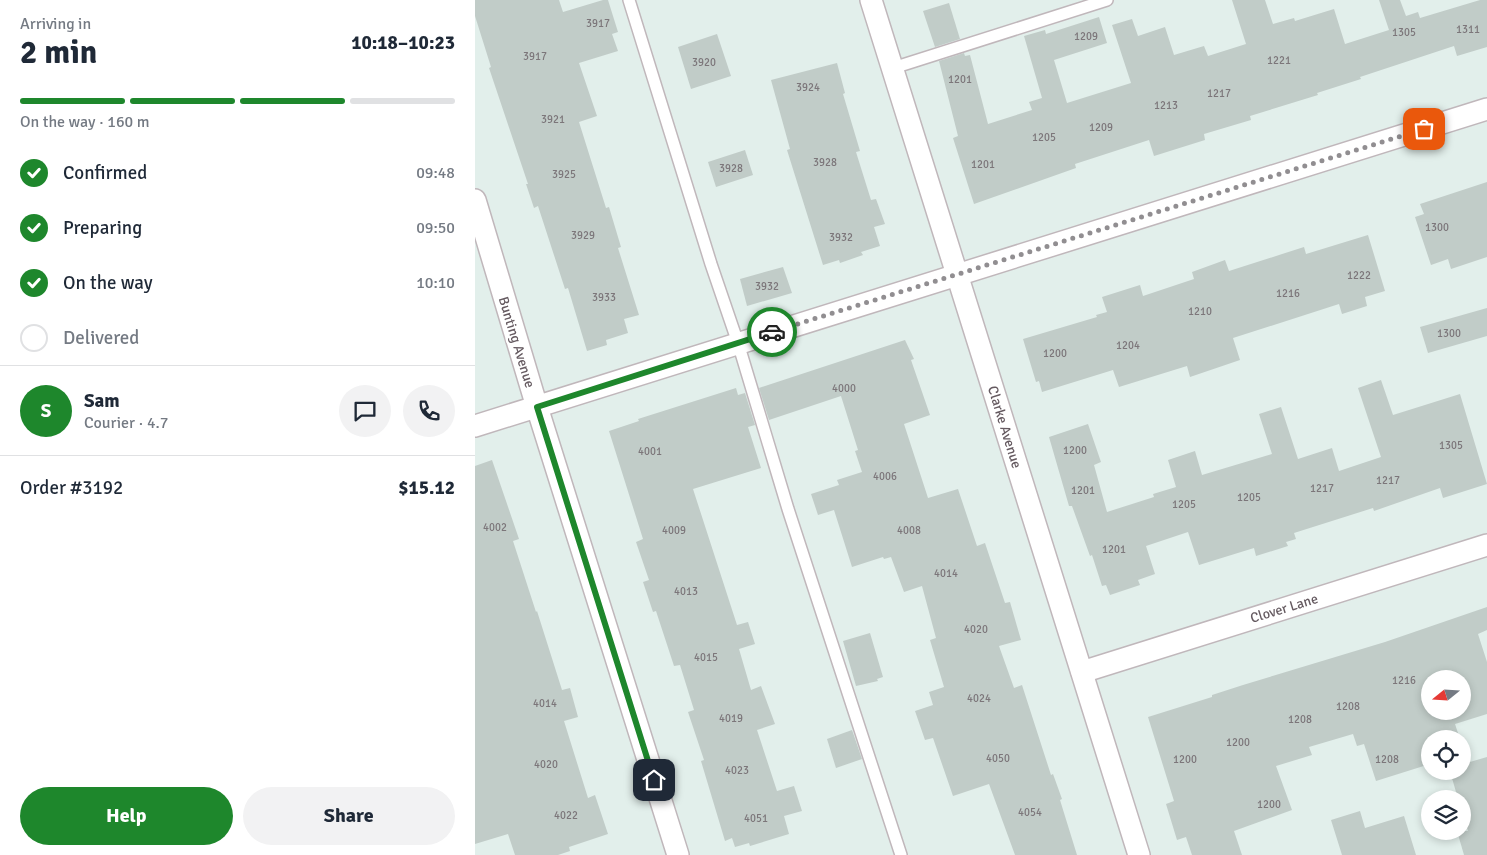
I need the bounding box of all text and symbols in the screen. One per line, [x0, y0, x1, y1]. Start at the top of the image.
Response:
text: Arriving in [20, 14, 91, 34]
house number: 3917 [586, 17, 610, 30]
house number: 1311 [1456, 23, 1480, 36]
house number: 1305 [1392, 26, 1416, 39]
house number: 1209 [1074, 30, 1098, 43]
text: 10:18–10:23 [351, 31, 455, 55]
text: 2 min [20, 33, 97, 72]
house number: 3917 [523, 50, 547, 63]
house number: 1221 [1267, 54, 1291, 67]
house number: 3920 [692, 56, 716, 69]
house number: 1201 [948, 73, 972, 86]
house number: 3924 [796, 81, 820, 94]
house number: 1217 [1207, 87, 1231, 100]
house number: 1213 [1154, 99, 1178, 112]
pin [1403, 108, 1445, 150]
text: On the way · 160 m [20, 112, 150, 132]
house number: 3921 [541, 113, 565, 126]
icon: bag [1410, 115, 1438, 143]
house number: 1209 [1089, 121, 1113, 134]
house number: 1205 [1032, 131, 1056, 144]
house number: 3928 [813, 156, 837, 169]
house number: 1201 [971, 158, 995, 171]
icon: check [20, 159, 48, 187]
text: Confirmed [63, 161, 147, 185]
house number: 3928 [719, 162, 743, 175]
text: 09:48 [416, 163, 455, 183]
house number: 3925 [552, 168, 576, 181]
icon: check [20, 214, 48, 242]
text: Preparing [63, 216, 142, 240]
text: 09:50 [416, 218, 455, 238]
house number: 1300 [1425, 221, 1449, 234]
house number: 3929 [571, 229, 595, 242]
house number: 3932 [829, 231, 853, 244]
icon: check [20, 269, 48, 297]
house number: 1222 [1347, 269, 1371, 282]
text: On the way [63, 271, 153, 295]
text: 10:10 [416, 273, 455, 293]
house number: 3932 [755, 280, 779, 293]
house number: 1216 [1276, 287, 1300, 300]
house number: 3933 [592, 291, 616, 304]
street label: Bunting Avenue [495, 294, 538, 390]
house number: 1210 [1188, 305, 1212, 318]
courier [747, 307, 797, 357]
icon: car [758, 318, 786, 346]
text: Delivered [63, 326, 139, 350]
house number: 1300 [1437, 327, 1461, 340]
house number: 1204 [1116, 339, 1140, 352]
house number: 1200 [1043, 347, 1067, 360]
house number: 4000 [832, 382, 856, 395]
street label: Clarke Avenue [984, 384, 1025, 470]
button: chat [339, 385, 391, 437]
button: phone [403, 385, 455, 437]
text: Sam [84, 389, 120, 413]
text: S [41, 399, 51, 423]
text: Courier · 4.7 [84, 413, 168, 433]
house number: 1305 [1439, 439, 1463, 452]
house number: 1200 [1063, 444, 1087, 457]
house number: 4001 [638, 445, 662, 458]
house number: 4006 [873, 470, 897, 483]
house number: 1217 [1376, 474, 1400, 487]
text: Order #3192 [20, 476, 123, 500]
text: $15.12 [398, 476, 455, 500]
house number: 1217 [1310, 482, 1334, 495]
house number: 1201 [1071, 484, 1095, 497]
house number: 1205 [1237, 491, 1261, 504]
house number: 1205 [1172, 498, 1196, 511]
house number: 4002 [483, 521, 507, 534]
house number: 4009 [662, 524, 686, 537]
house number: 4008 [897, 524, 921, 537]
house number: 1201 [1102, 543, 1126, 556]
house number: 4014 [934, 567, 958, 580]
house number: 4013 [674, 585, 698, 598]
street label: Clover Lane [1248, 590, 1320, 627]
house number: 4020 [964, 623, 988, 636]
house number: 4015 [694, 651, 718, 664]
north arrow [1421, 670, 1471, 720]
map controls [1421, 670, 1471, 840]
house number: 1216 [1392, 674, 1416, 687]
house number: 4024 [967, 692, 991, 705]
house number: 4014 [533, 697, 557, 710]
house number: 1208 [1336, 700, 1360, 713]
house number: 4019 [719, 712, 743, 725]
house number: 1208 [1288, 713, 1312, 726]
button: locate [1421, 730, 1471, 780]
house number: 1200 [1226, 736, 1250, 749]
house number: 4050 [986, 752, 1010, 765]
house number: 1200 [1173, 753, 1197, 766]
house number: 1208 [1375, 753, 1399, 766]
house number: 4020 [534, 758, 558, 771]
pin [633, 759, 675, 801]
house number: 4023 [725, 764, 749, 777]
icon: home [640, 766, 668, 794]
button: Help [20, 787, 233, 845]
button: Share [243, 787, 455, 845]
button: layers [1421, 790, 1471, 840]
house number: 1200 [1257, 798, 1281, 811]
house number: 4054 [1018, 806, 1042, 819]
house number: 4022 [554, 809, 578, 822]
house number: 4051 [744, 812, 768, 825]

